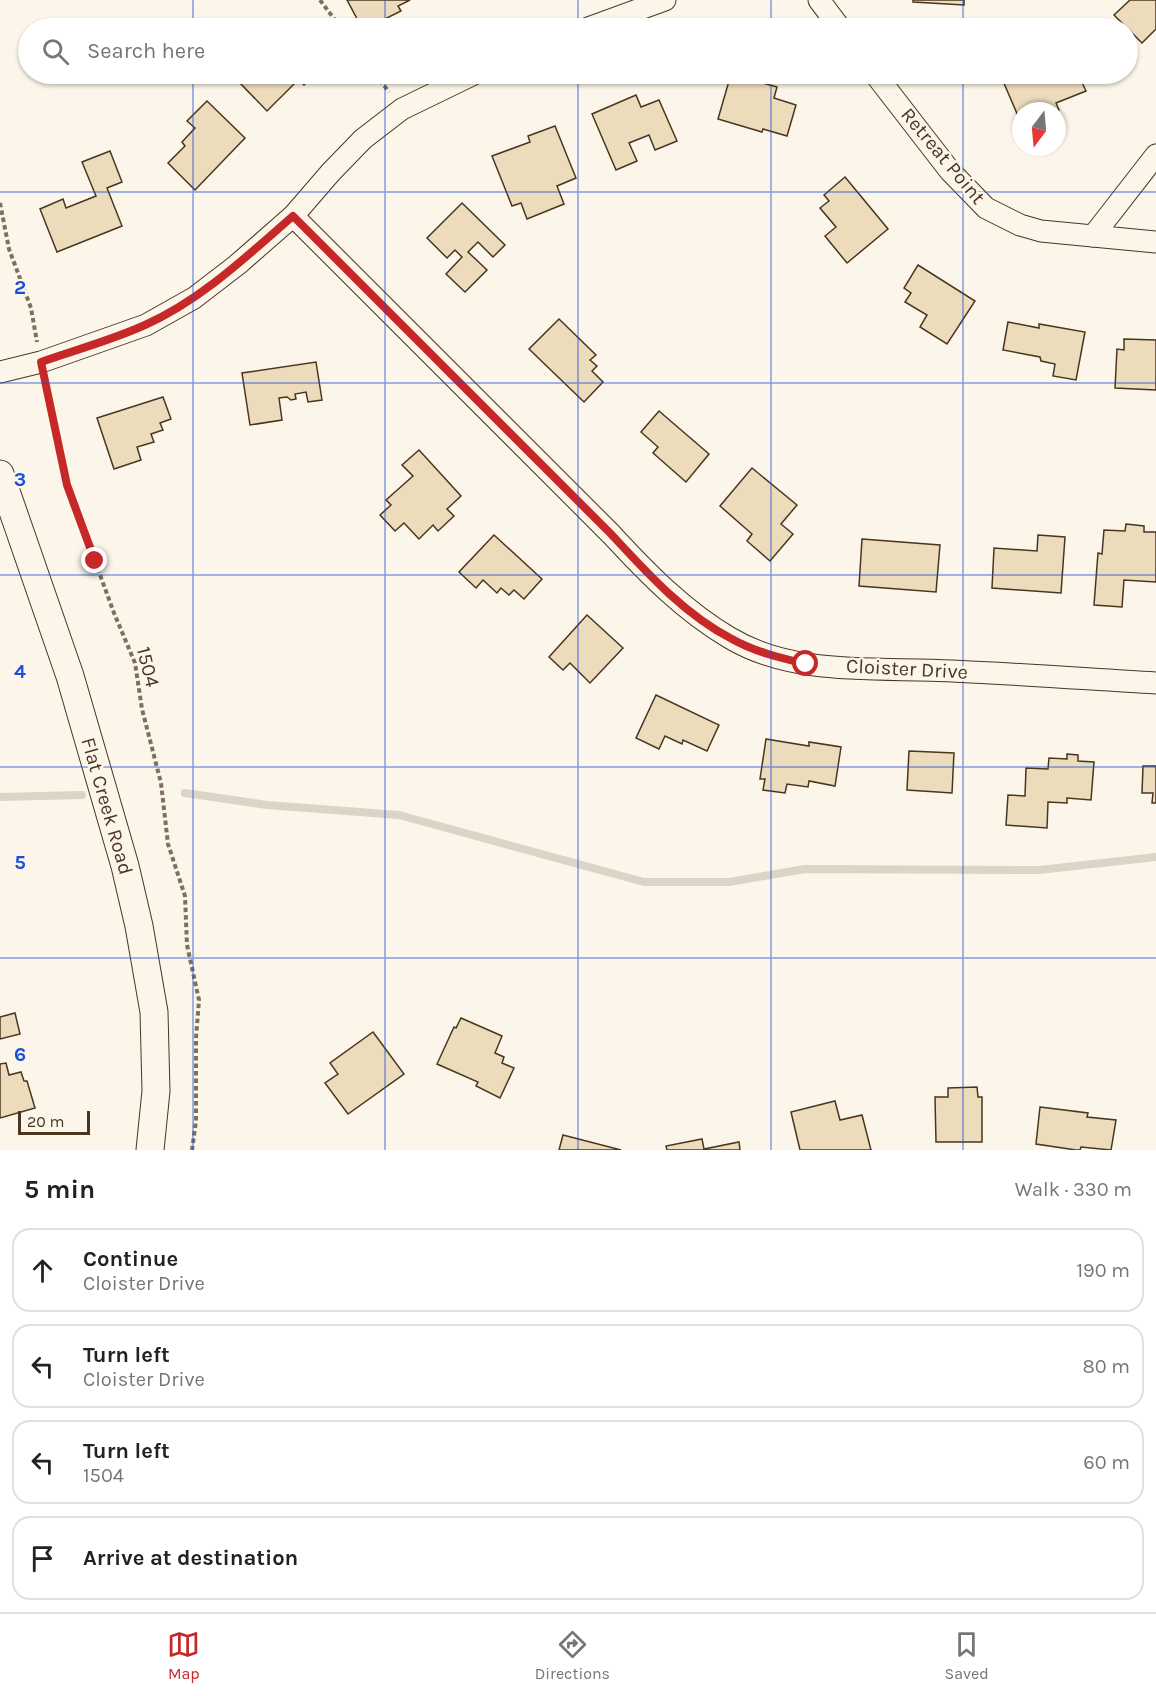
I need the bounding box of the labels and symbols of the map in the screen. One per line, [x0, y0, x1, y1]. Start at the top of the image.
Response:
north arrow [1012, 102, 1066, 156]
street label: Retreat Point [896, 103, 990, 209]
text: 2 [14, 276, 26, 299]
text: 3 [14, 468, 26, 491]
route end [81, 547, 107, 573]
street label: 1504 [132, 644, 164, 690]
route start [792, 650, 818, 676]
street label: Cloister Drive [846, 654, 968, 684]
text: 4 [14, 660, 26, 683]
street label: Flat Creek Road [76, 735, 138, 877]
text: 5 [14, 851, 26, 874]
text: 6 [14, 1043, 26, 1066]
scale bar [18, 1108, 90, 1136]

